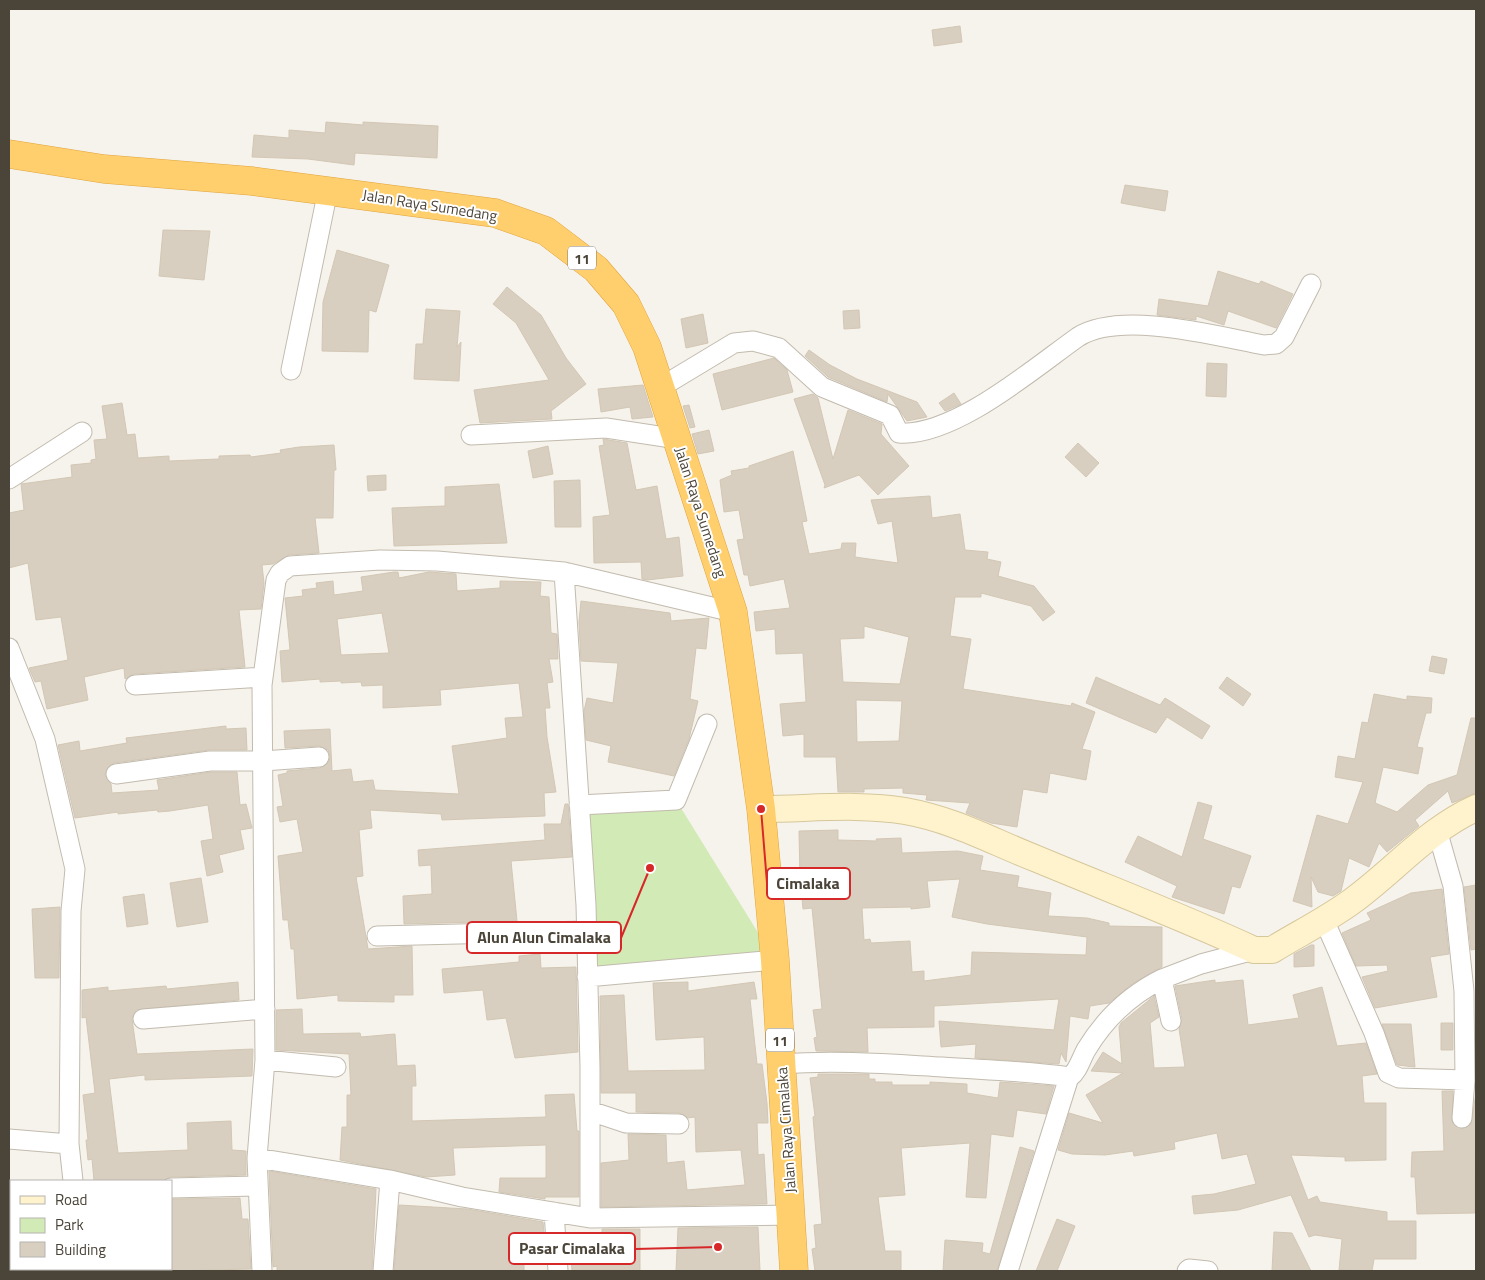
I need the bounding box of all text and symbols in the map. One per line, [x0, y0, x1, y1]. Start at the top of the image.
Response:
street label: Jalan Raya Sumedang [361, 183, 499, 227]
road number: 11 [568, 247, 596, 270]
street label: Jalan Raya Sumedang [669, 444, 733, 581]
callout: Cimalaka [767, 868, 850, 899]
text: Cimalaka [776, 871, 840, 895]
callout: Alun Alun Cimalaka [467, 922, 621, 953]
text: Alun Alun Cimalaka [477, 925, 611, 949]
road number: 11 [766, 1028, 794, 1052]
street label: Jalan Raya Cimalaka [770, 1066, 802, 1194]
legend [10, 1180, 172, 1270]
text: Road [55, 1188, 87, 1211]
text: Park [55, 1213, 84, 1236]
callout: Pasar Cimalaka [509, 1233, 635, 1264]
text: Pasar Cimalaka [519, 1236, 625, 1260]
text: Building [55, 1238, 106, 1261]

